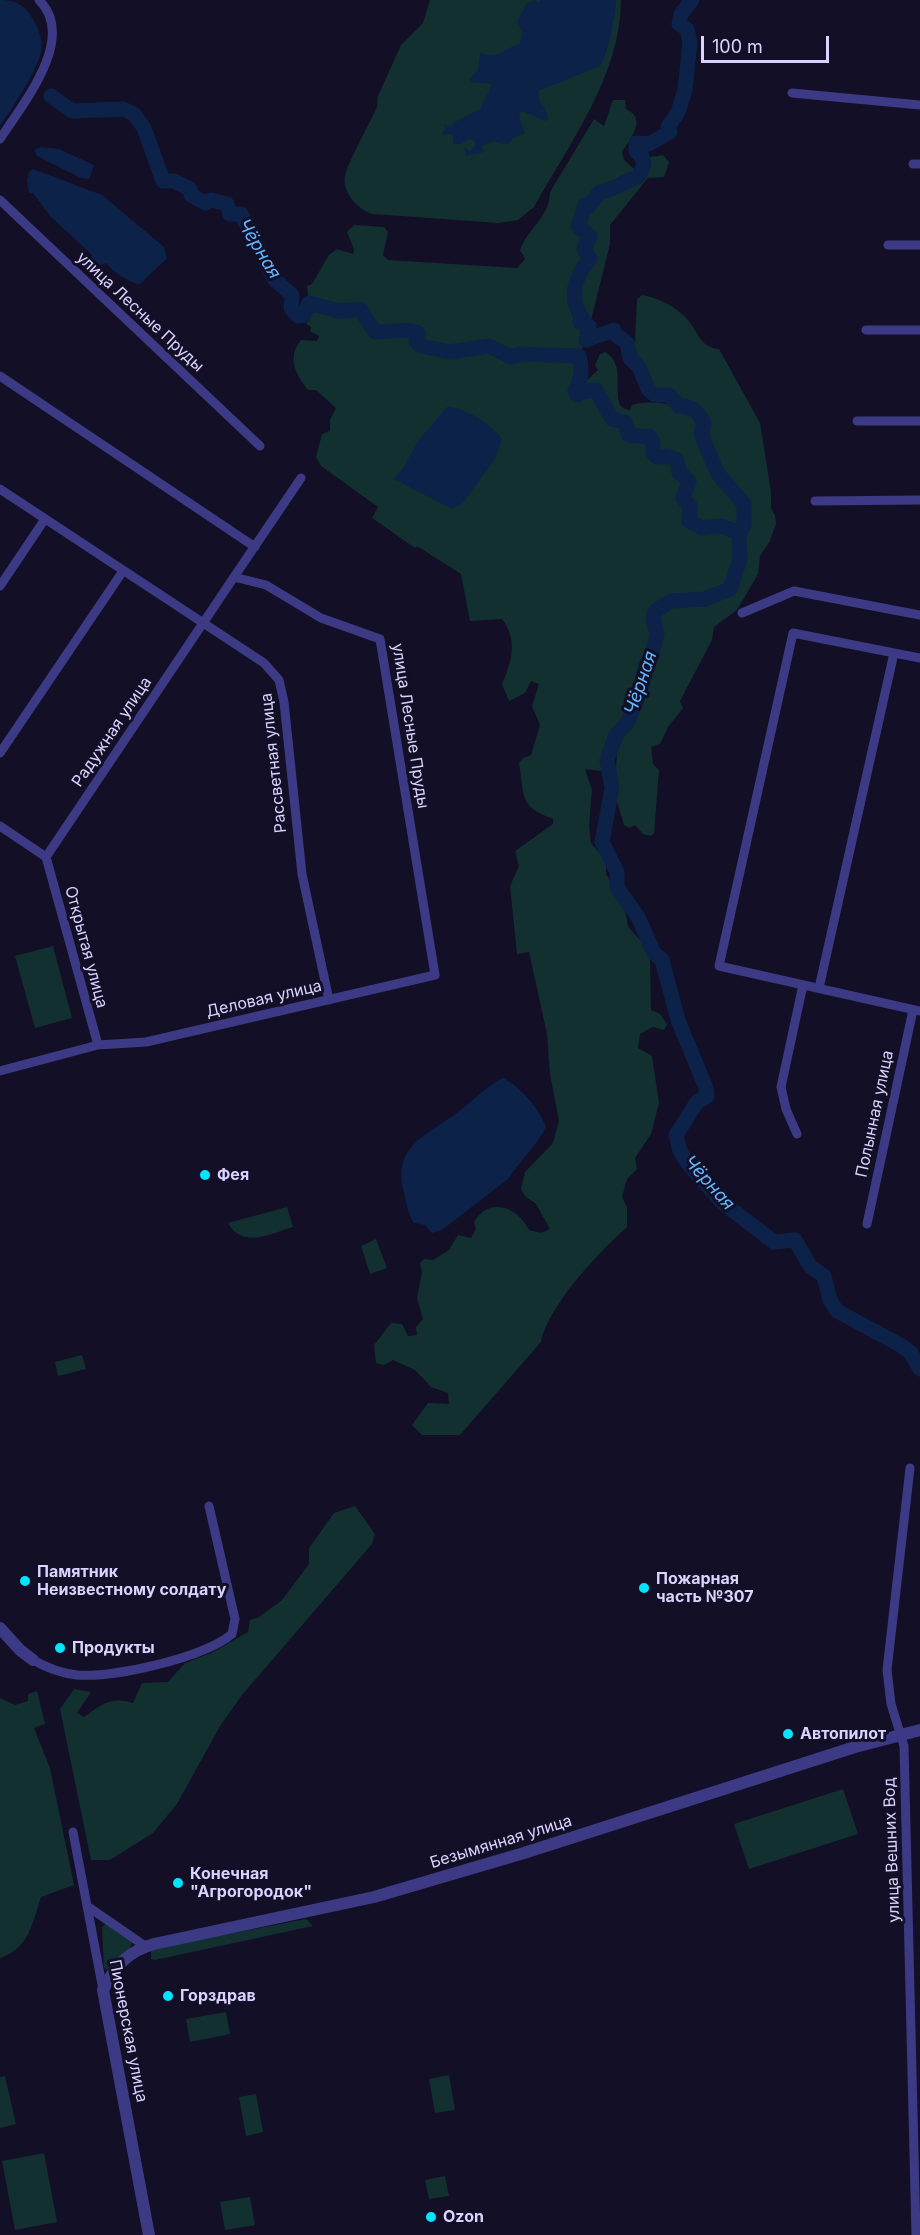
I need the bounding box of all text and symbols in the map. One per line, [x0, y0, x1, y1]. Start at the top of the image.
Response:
scale bar [704, 24, 832, 62]
text: 100 m [712, 36, 763, 57]
water label: Чёрная [233, 215, 285, 283]
street label: улица Лесные Пруды [72, 248, 208, 376]
street label: улица Лесные Пруды [387, 642, 433, 810]
water label: Чёрная [620, 648, 662, 718]
street label: Радужная улица [68, 673, 156, 791]
street label: Рассветная улица [257, 692, 291, 834]
street label: Открытая улица [60, 884, 112, 1010]
street label: Деловая улица [204, 976, 324, 1022]
street label: Полынная улица [852, 1049, 898, 1179]
water label: Чёрная [679, 1151, 739, 1215]
place label: Фея [217, 1165, 249, 1185]
marker: Фея [198, 1168, 212, 1182]
place label: Памятник Неизвестному солдату [37, 1562, 226, 1600]
place label: Пожарная часть №307 [656, 1569, 754, 1607]
marker: Памятник Неизвестному солдату [18, 1574, 32, 1588]
marker: Пожарная часть №307 [637, 1581, 651, 1595]
place label: Продукты [72, 1638, 155, 1658]
marker: Продукты [53, 1641, 67, 1655]
place label: Автопилот [800, 1724, 886, 1744]
marker: Автопилот [781, 1727, 795, 1741]
street label: улица Вешних Вод [880, 1777, 904, 1923]
street label: Безымянная улица [428, 1811, 574, 1873]
place label: Конечная "Агрогородок" [190, 1864, 312, 1902]
marker: Конечная "Агрогородок" [171, 1876, 185, 1890]
street label: Пионерская улица [105, 1958, 151, 2104]
place label: Горздрав [180, 1986, 256, 2006]
marker: Горздрав [161, 1989, 175, 2003]
place label: Ozon [443, 2207, 484, 2227]
marker: Ozon [424, 2210, 438, 2224]

